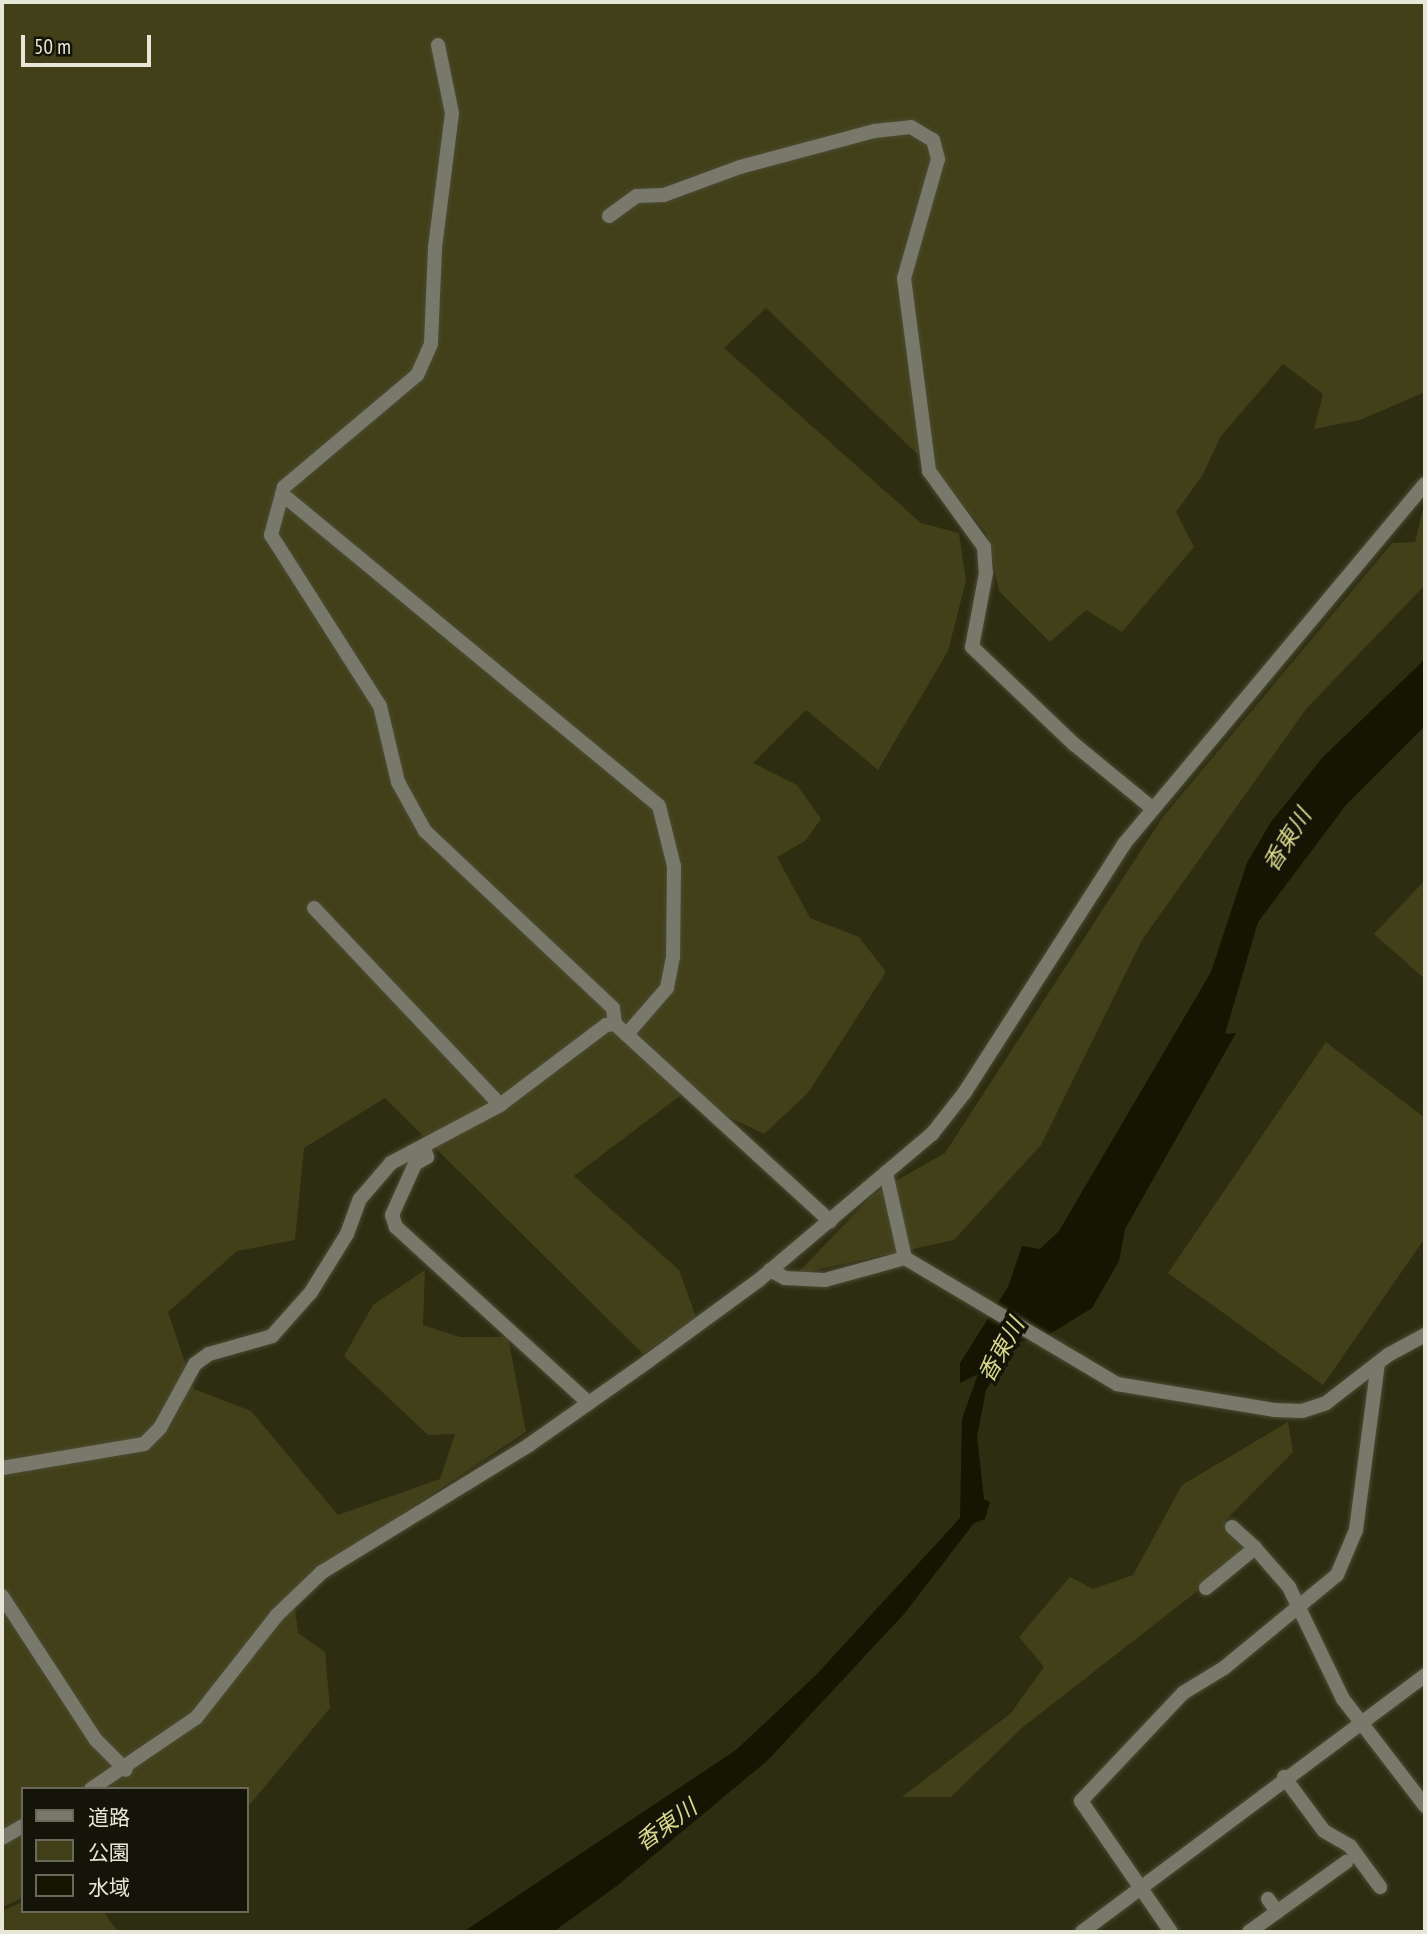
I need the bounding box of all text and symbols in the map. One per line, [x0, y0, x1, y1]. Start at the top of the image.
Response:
scale bar [24, 21, 154, 65]
text: 50 m [34, 33, 71, 60]
water label: 香東川 [1257, 803, 1317, 877]
water label: 香東川 [972, 1313, 1030, 1387]
legend [21, 1787, 248, 1913]
water label: 香東川 [630, 1794, 702, 1856]
text: 道路 [88, 1804, 130, 1831]
text: 公園 [88, 1839, 130, 1866]
text: 水域 [88, 1874, 130, 1901]

